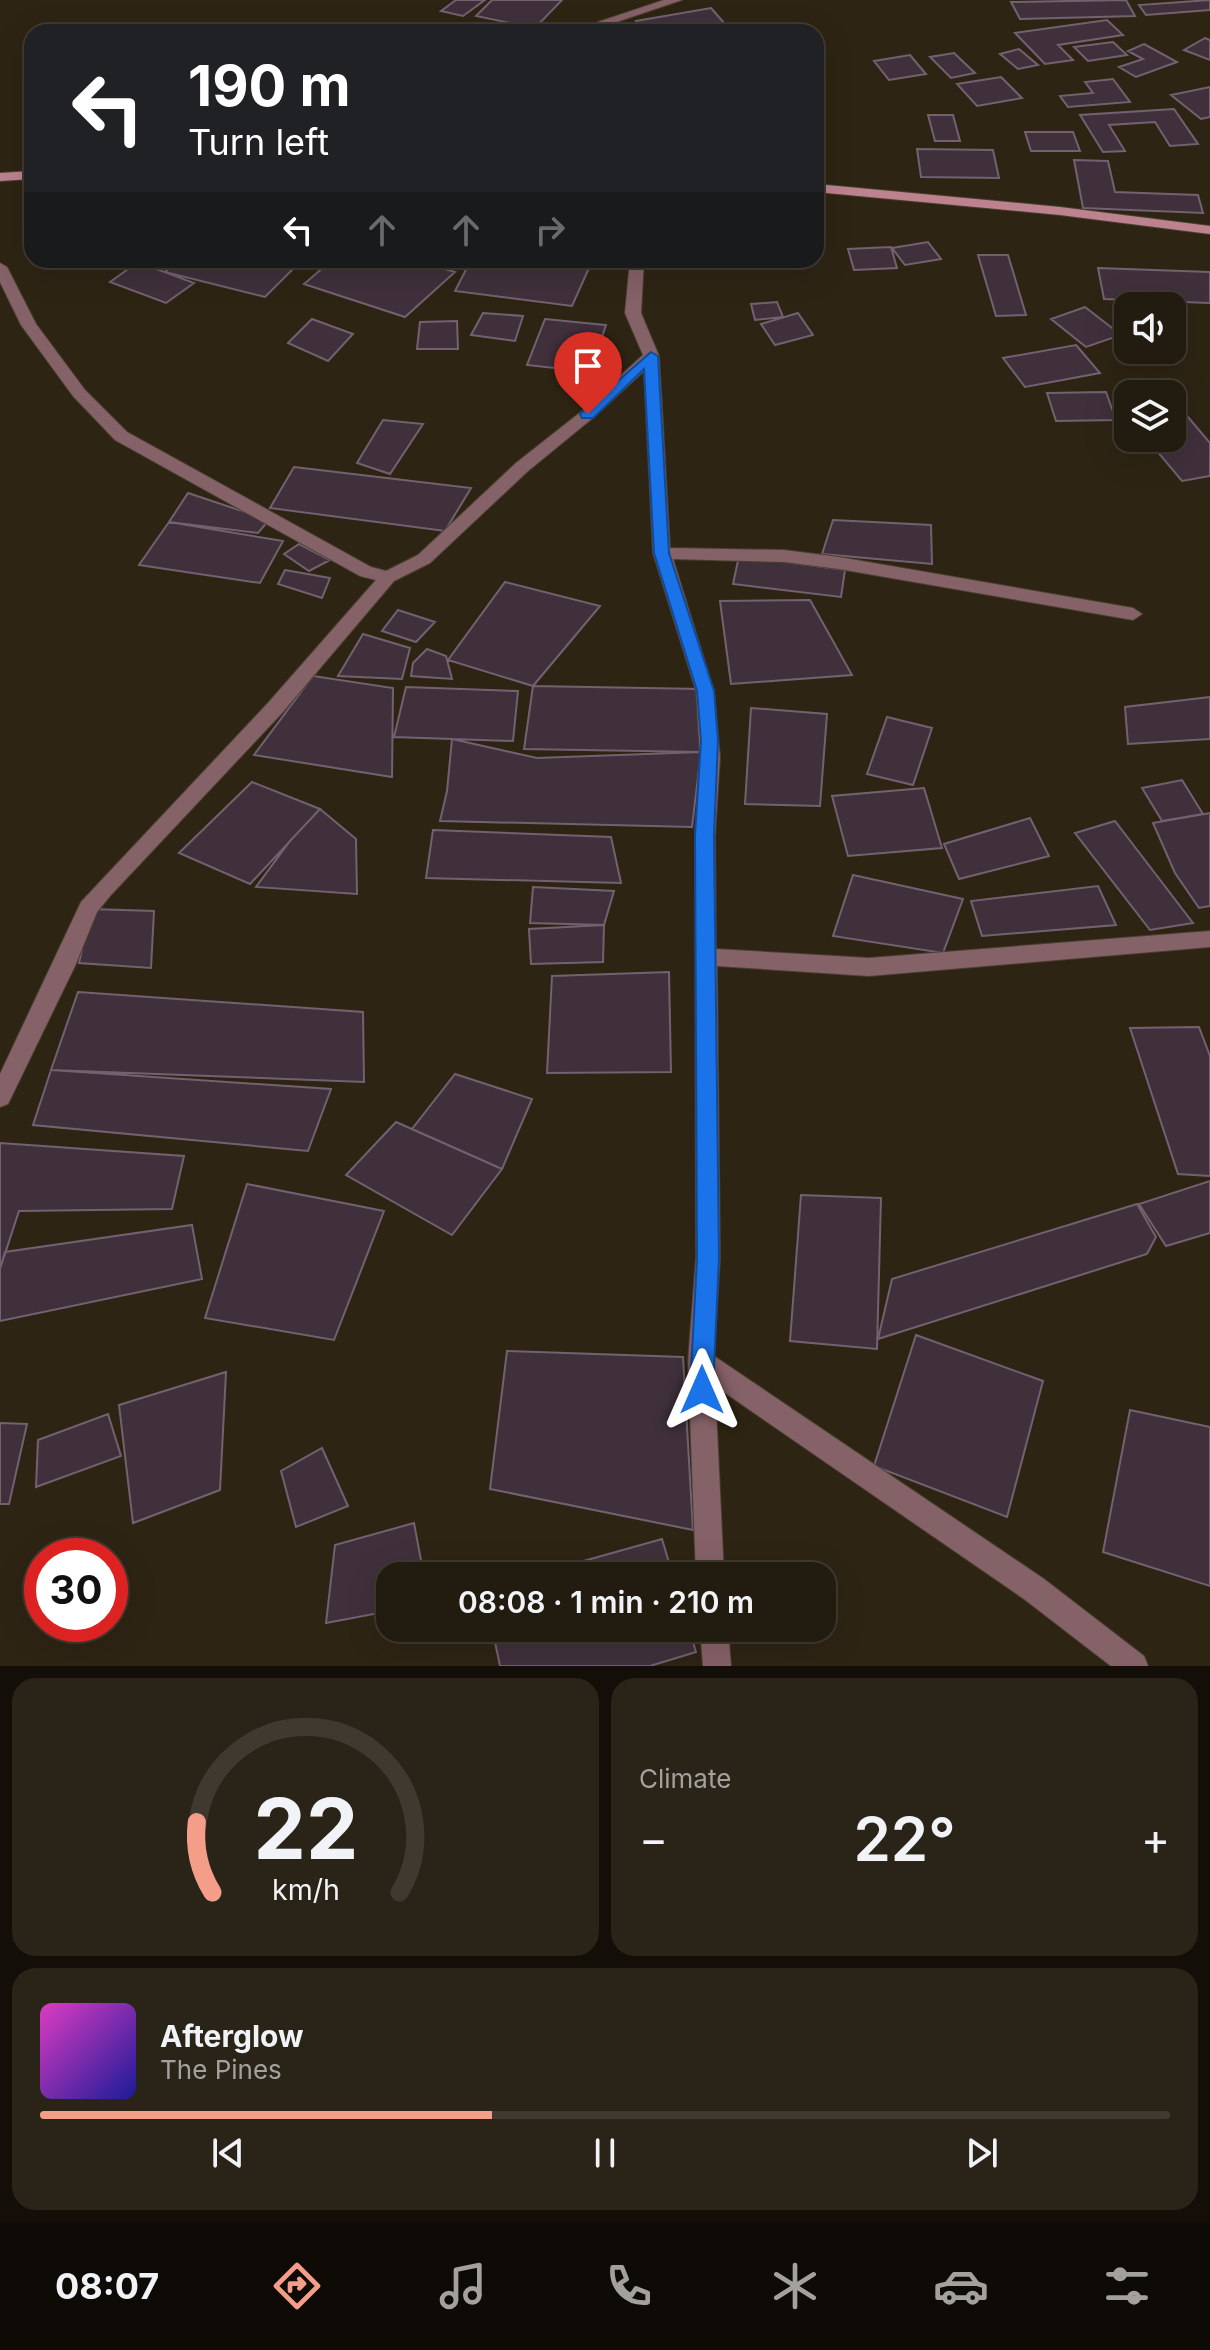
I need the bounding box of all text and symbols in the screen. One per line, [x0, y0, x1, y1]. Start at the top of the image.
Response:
text: 190 m [188, 52, 351, 120]
icon: left [56, 56, 160, 160]
text: Turn left [188, 120, 329, 164]
icon: left [276, 208, 320, 252]
icon: ahead [360, 208, 404, 252]
icon: ahead [444, 208, 488, 252]
icon: right [528, 208, 572, 252]
map controls [1114, 292, 1186, 452]
button: sound [1114, 292, 1186, 364]
pin [554, 332, 622, 414]
icon: arrive [566, 344, 610, 388]
button: layers [1114, 380, 1186, 452]
position arrow [660, 1348, 744, 1432]
speed limit sign: 30 [24, 1538, 128, 1642]
text: 08:08 · 1 min · 210 m [458, 1584, 754, 1620]
text: Climate [639, 1763, 731, 1794]
text: 22 [253, 1778, 358, 1879]
text: 22° [853, 1803, 956, 1875]
text: − [639, 1812, 668, 1866]
text: + [1141, 1812, 1170, 1866]
text: km/h [272, 1872, 339, 1907]
text: Afterglow [160, 2018, 304, 2054]
text: The Pines [160, 2054, 282, 2085]
icon: previous [206, 2131, 250, 2175]
icon: pause [583, 2131, 627, 2175]
icon: next [960, 2131, 1004, 2175]
icon: directions [269, 2258, 325, 2314]
icon: music [435, 2258, 491, 2314]
icon: phone [601, 2258, 657, 2314]
icon: climate [767, 2258, 823, 2314]
icon: car [933, 2258, 989, 2314]
icon: filters [1099, 2258, 1155, 2314]
text: 08:07 [55, 2264, 159, 2308]

